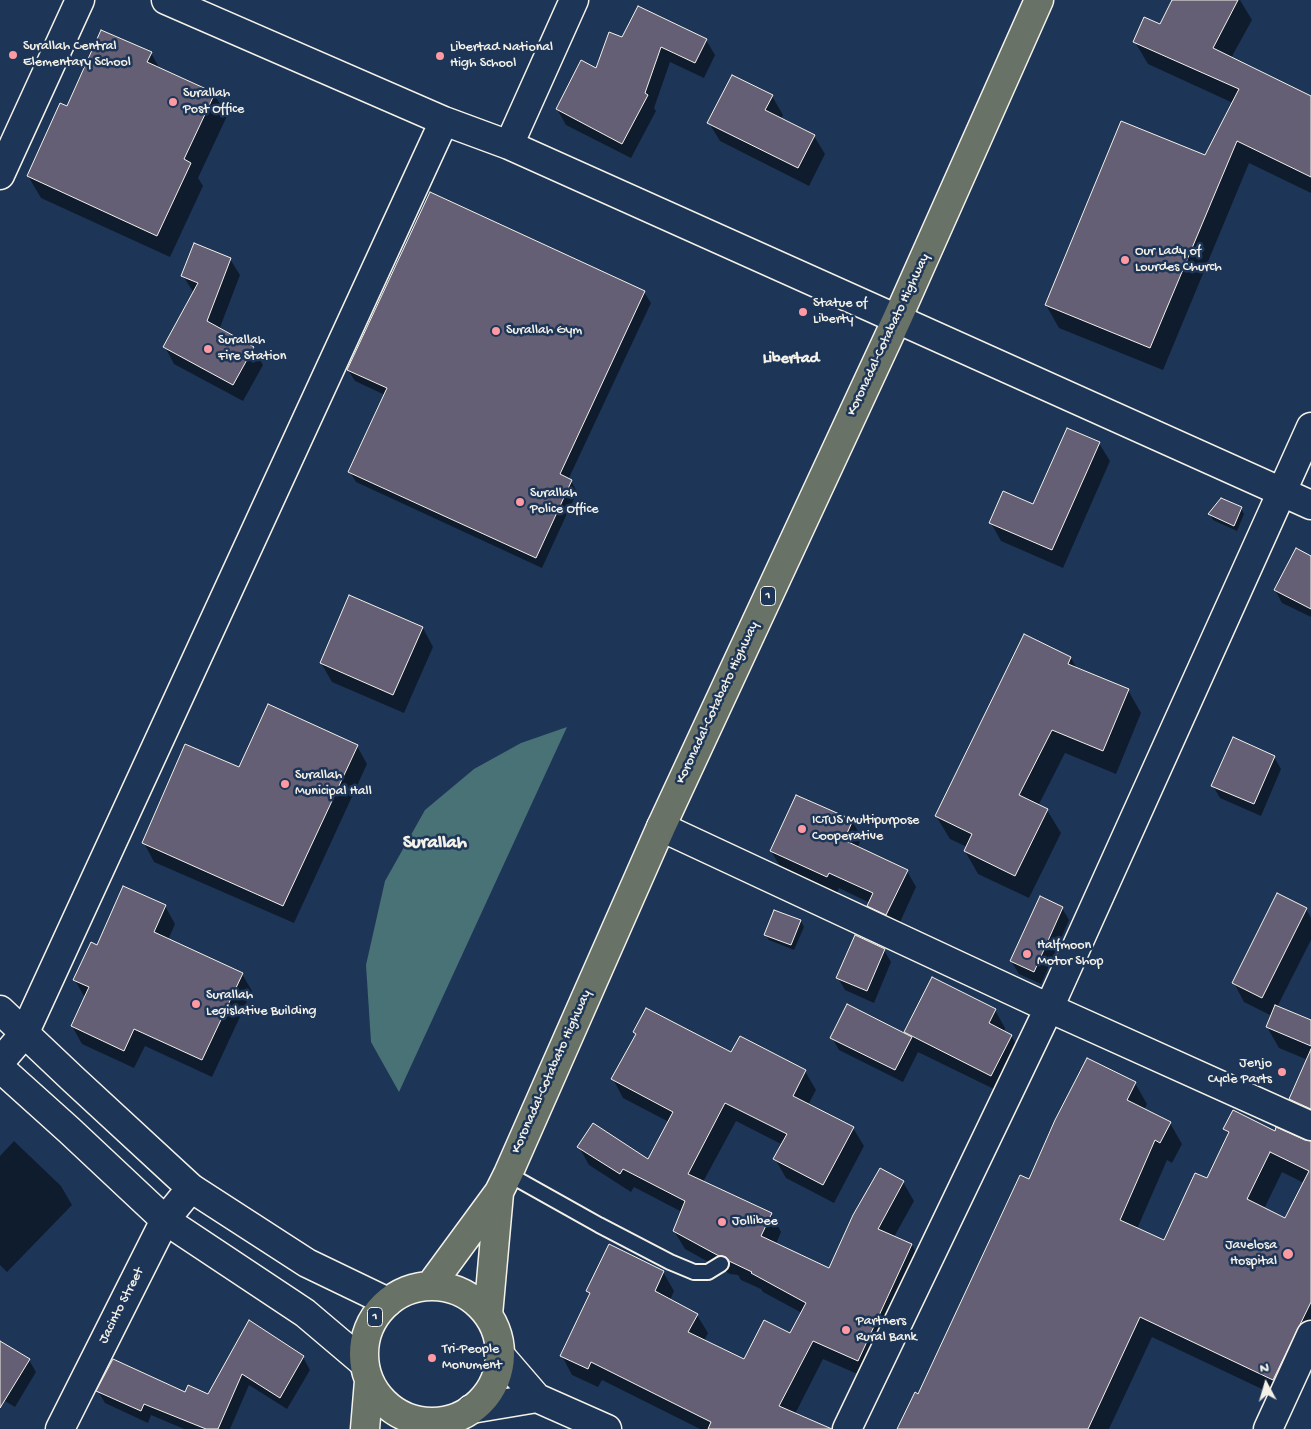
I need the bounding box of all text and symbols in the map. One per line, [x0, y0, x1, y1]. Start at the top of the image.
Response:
place label: Surallah Central Elementary School [23, 39, 131, 72]
place label: Libertad National High School [450, 40, 553, 72]
marker: Surallah Central Elementary School [7, 49, 19, 61]
marker: Libertad National High School [434, 50, 446, 62]
place label: Surallah Post Office [183, 86, 244, 118]
marker: Surallah Post Office [167, 96, 179, 108]
place label: Our Lady of Lourdes Church [1135, 244, 1222, 276]
street label: Koronadal-Cotabato Highway [844, 251, 934, 419]
marker: Our Lady of Lourdes Church [1119, 254, 1131, 266]
place label: Statue of Liberty [813, 296, 867, 328]
marker: Statue of Liberty [797, 306, 809, 318]
place label: Surallah Gym [506, 323, 582, 339]
marker: Surallah Gym [490, 325, 502, 337]
place label: Surallah Fire Station [218, 333, 286, 366]
marker: Surallah Fire Station [202, 343, 214, 355]
district label: Libertad [763, 350, 819, 370]
place label: Surallah Police Office [530, 486, 598, 518]
marker: Surallah Police Office [514, 496, 526, 508]
road number: 1 [760, 586, 776, 606]
street label: Koronadal-Cotabato Highway [673, 619, 763, 787]
place label: Surallah Municipal Hall [295, 768, 372, 800]
marker: Surallah Municipal Hall [279, 778, 291, 790]
place label: ICTUS Multipurpose Cooperative [812, 813, 919, 846]
marker: ICTUS Multipurpose Cooperative [796, 823, 808, 835]
district label: Surallah [403, 833, 467, 855]
place label: Halfmoon Motor Shop [1037, 938, 1103, 970]
marker: Halfmoon Motor Shop [1021, 948, 1033, 960]
place label: Surallah Legislative Building [206, 988, 317, 1020]
street label: Koronadal-Cotabato Highway [508, 988, 596, 1156]
marker: Surallah Legislative Building [190, 998, 202, 1010]
place label: Jenjo Cycle Parts [1208, 1056, 1272, 1088]
marker: Jenjo Cycle Parts [1276, 1066, 1288, 1078]
place label: Jollibee [732, 1214, 778, 1230]
marker: Jollibee [716, 1216, 728, 1228]
place label: Javelosa Hospital [1225, 1238, 1277, 1270]
marker: Javelosa Hospital [1281, 1247, 1295, 1261]
street label: Jacinto Street [96, 1265, 148, 1347]
road number: 1 [368, 1308, 382, 1326]
place label: Partners Rural Bank [856, 1314, 917, 1346]
marker: Partners Rural Bank [840, 1324, 852, 1336]
place label: Tri-People Monument [442, 1342, 502, 1374]
marker: Tri-People Monument [426, 1352, 438, 1364]
north arrow [1241, 1359, 1291, 1409]
text: N [1259, 1360, 1270, 1378]

